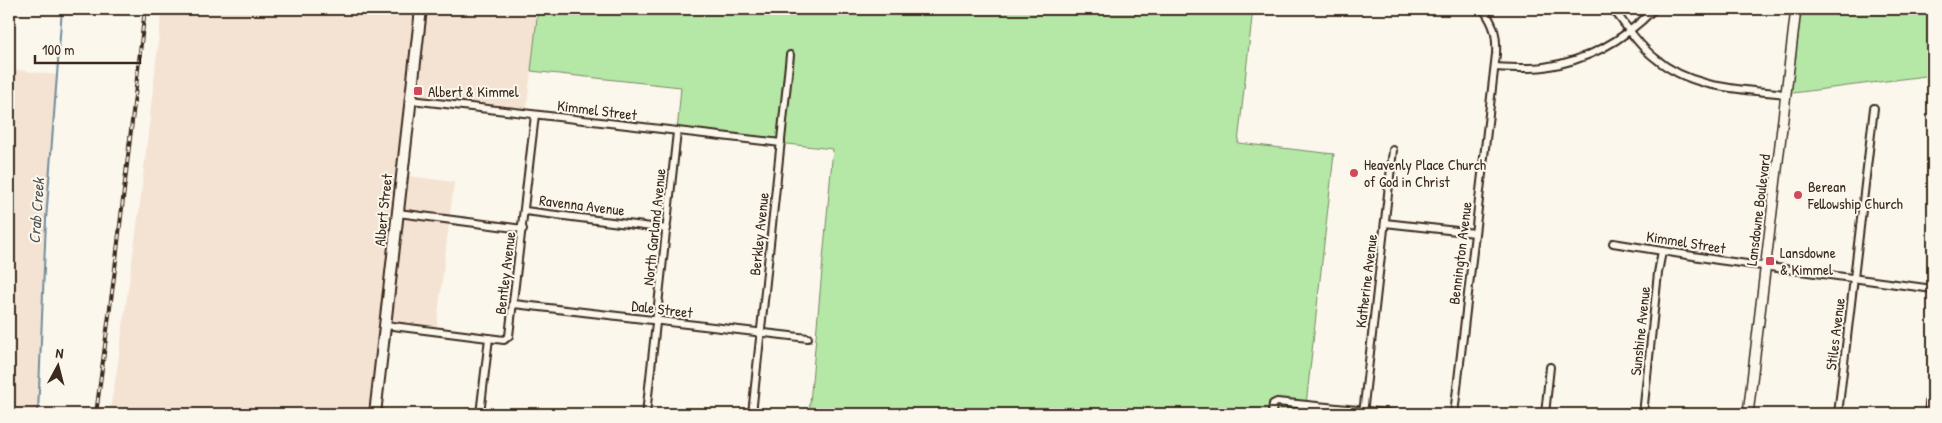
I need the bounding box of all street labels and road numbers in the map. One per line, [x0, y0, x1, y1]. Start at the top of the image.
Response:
street label: Kimmel Street [556, 95, 639, 125]
street label: Lansdowne Boulevard [1741, 153, 1775, 267]
street label: North Garland Avenue [637, 167, 671, 287]
street label: Albert Street [369, 172, 397, 247]
street label: Ravenna Avenue [538, 189, 626, 221]
street label: Berkley Avenue [744, 191, 774, 277]
street label: Bennington Avenue [1443, 200, 1477, 306]
street label: Kimmel Street [1645, 225, 1728, 259]
street label: Bentley Avenue [490, 230, 521, 316]
street label: Katherine Avenue [1350, 233, 1382, 329]
street label: Sunshine Avenue [1625, 285, 1655, 377]
street label: Dale Street [630, 295, 695, 323]
street label: Stiles Avenue [1820, 297, 1850, 371]

